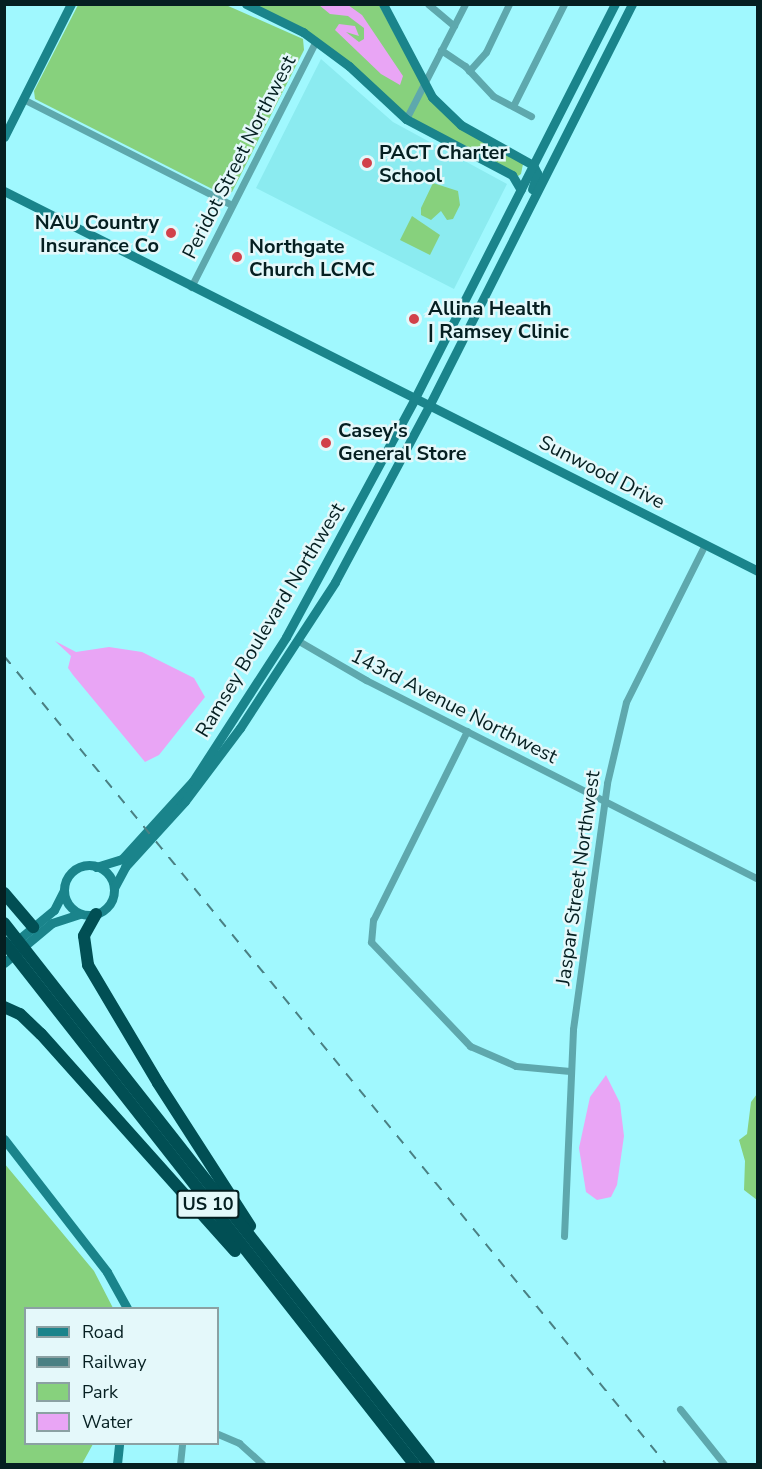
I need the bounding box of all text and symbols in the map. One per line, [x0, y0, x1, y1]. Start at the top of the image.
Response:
street label: Peridot Street Northwest [177, 51, 301, 263]
place label: PACT Charter School [379, 140, 507, 187]
marker: PACT Charter School [360, 156, 374, 170]
place label: NAU Country Insurance Co [35, 210, 159, 257]
marker: NAU Country Insurance Co [164, 226, 178, 240]
place label: Northgate Church LCMC [249, 234, 375, 281]
marker: Northgate Church LCMC [230, 250, 244, 264]
place label: Allina Health | Ramsey Clinic [428, 296, 569, 343]
marker: Allina Health | Ramsey Clinic [405, 310, 423, 328]
place label: Casey's General Store [338, 419, 467, 466]
street label: Sunwood Drive [535, 430, 669, 514]
marker: Casey's General Store [319, 436, 333, 450]
street label: Ramsey Boulevard Northwest [190, 499, 350, 741]
street label: 143rd Avenue Northwest [347, 643, 561, 769]
street label: Jaspar Street Northwest [551, 769, 605, 987]
road number: US 10 [175, 1189, 241, 1219]
legend [24, 1307, 219, 1445]
text: Road [82, 1320, 124, 1344]
text: Railway [82, 1350, 147, 1374]
text: Park [82, 1380, 118, 1404]
text: Water [82, 1410, 133, 1434]

